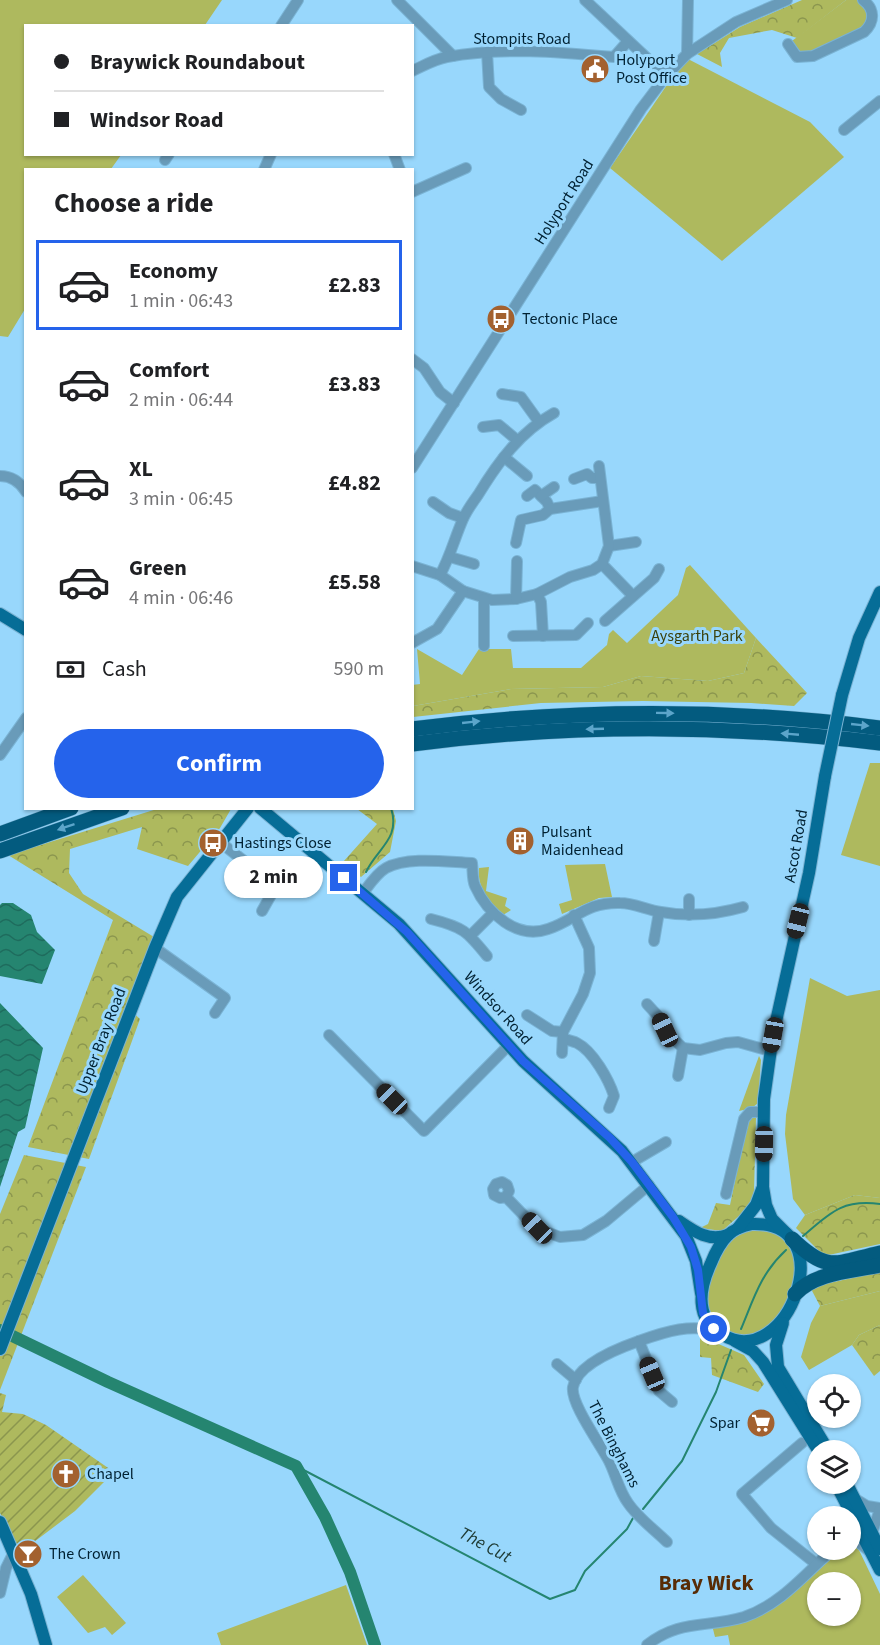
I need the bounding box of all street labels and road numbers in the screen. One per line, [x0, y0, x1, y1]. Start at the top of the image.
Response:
street label: Stompits Road [473, 28, 571, 50]
street label: Holyport Road [529, 155, 599, 249]
street label: Ascot Road [779, 808, 813, 884]
street label: Windsor Road [459, 966, 537, 1050]
street label: Upper Bray Road [71, 985, 131, 1097]
street label: The Binghams [583, 1397, 646, 1492]

